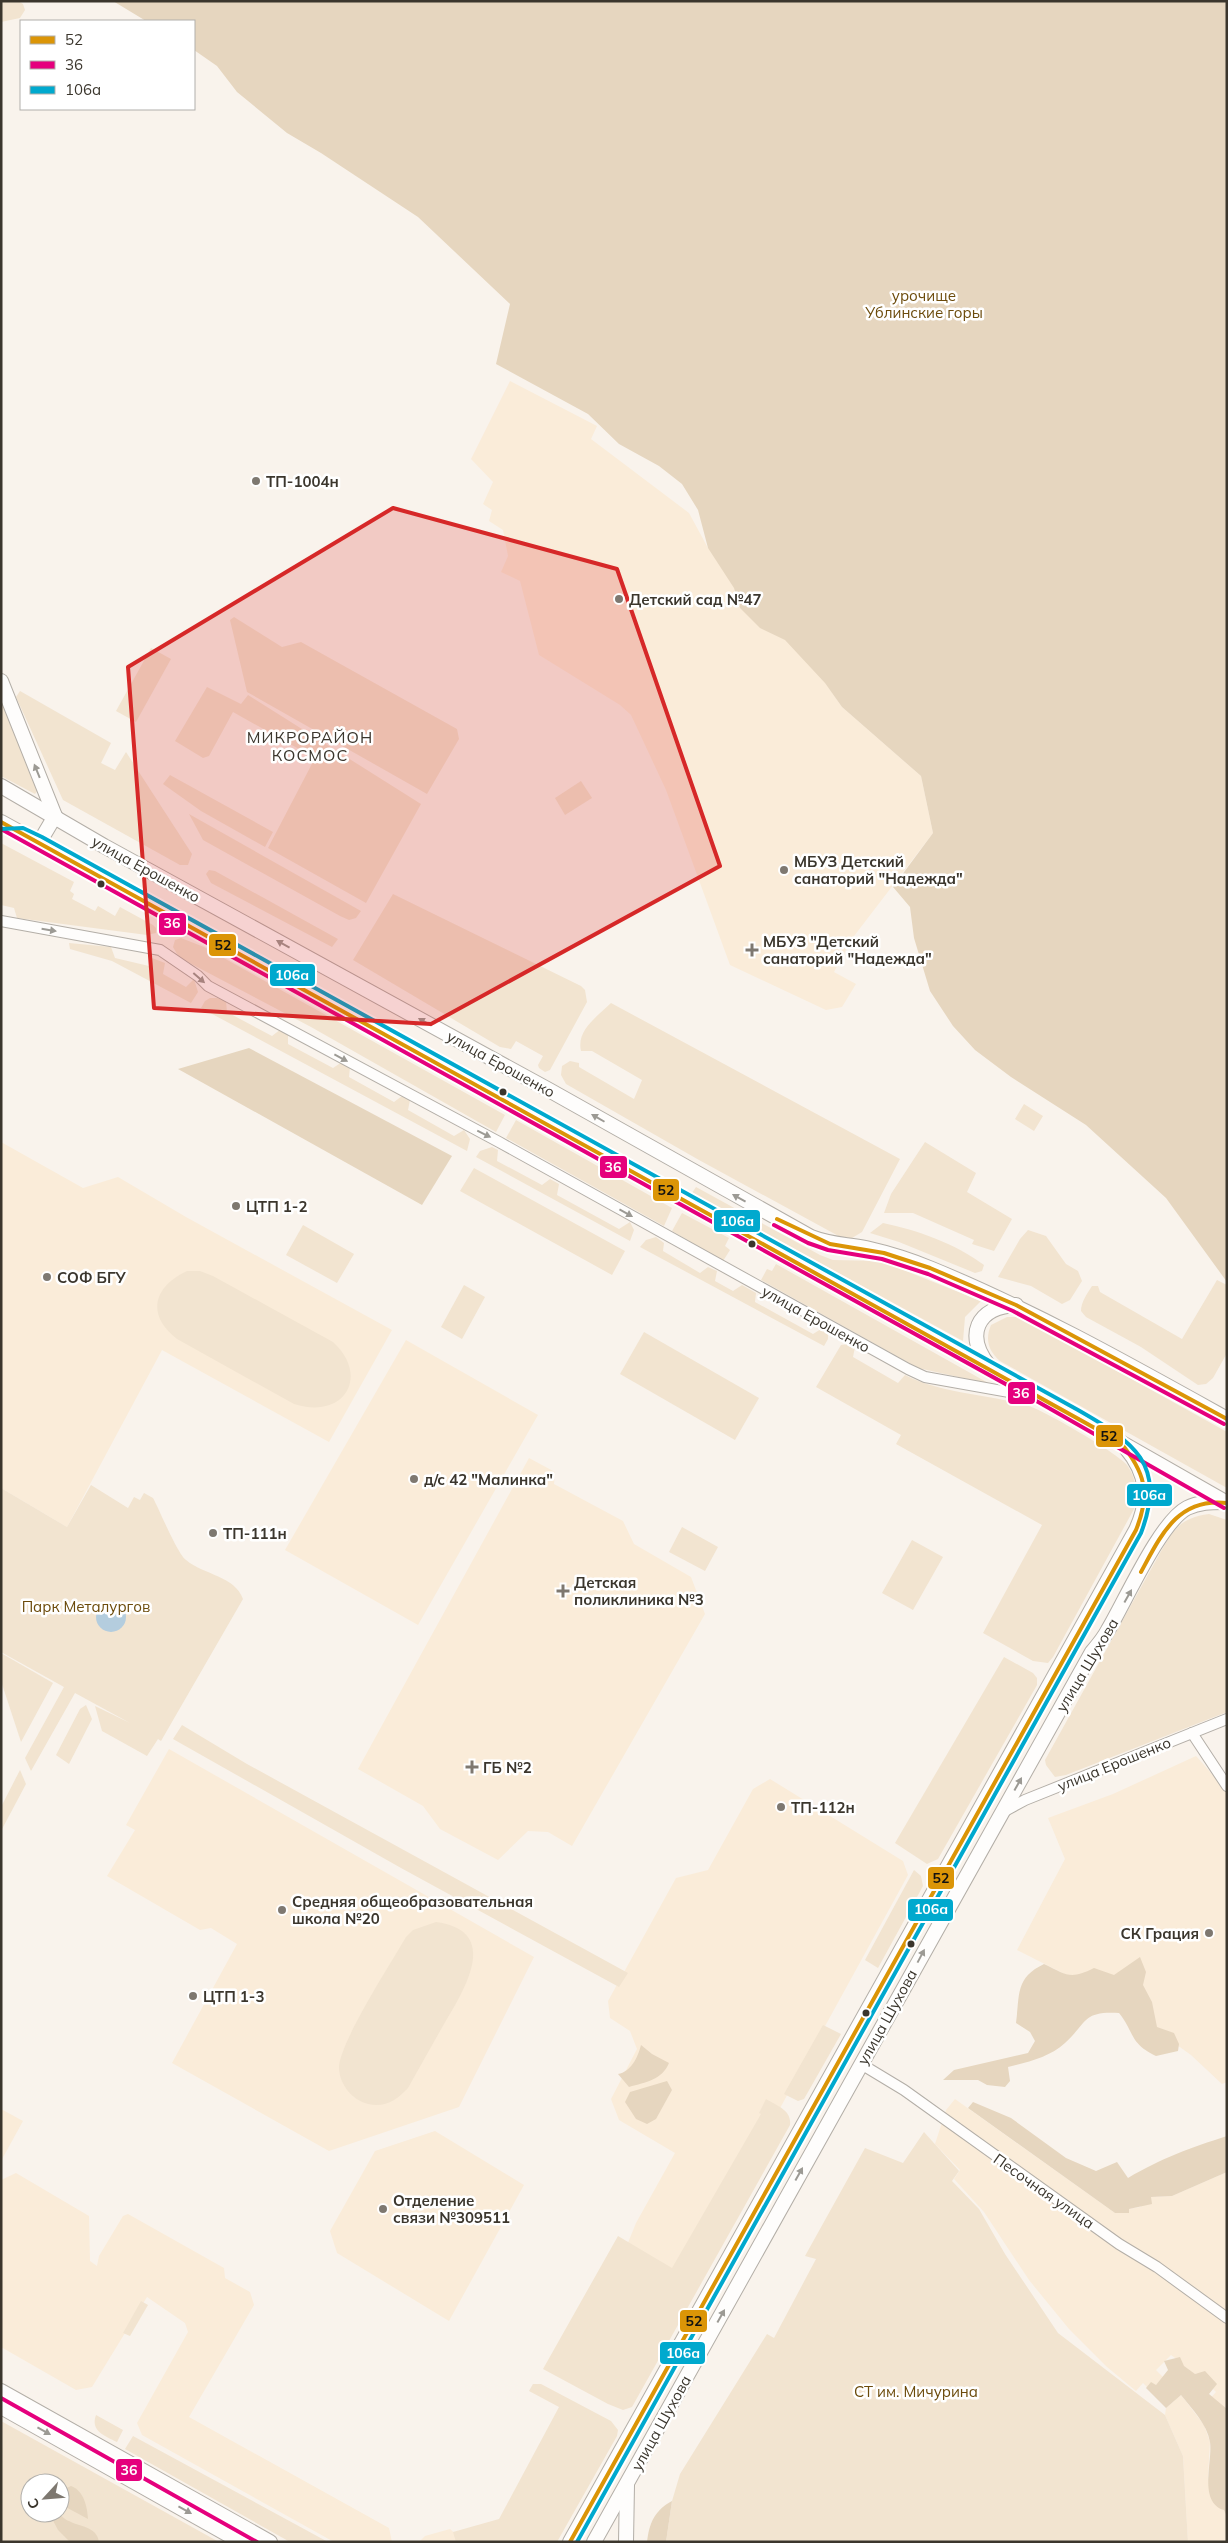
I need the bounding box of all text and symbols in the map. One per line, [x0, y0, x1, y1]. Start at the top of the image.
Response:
legend [20, 20, 195, 110]
text: 52 [65, 30, 83, 49]
text: 36 [65, 55, 83, 74]
text: 106а [65, 80, 101, 99]
park label: урочище Ублинские горы [864, 286, 983, 322]
place label: ТП-1004н [266, 472, 339, 491]
marker: ТП-1004н [250, 475, 262, 487]
place label: Детский сад №47 [629, 590, 761, 609]
marker: Детский сад №47 [613, 593, 625, 605]
district label: МИКРОРАЙОН КОСМОС [247, 727, 373, 765]
one-way arrow [33, 764, 41, 778]
street label: улица Ерошенко [89, 831, 203, 907]
place label: МБУЗ Детский санаторий "Надежда" [794, 852, 963, 888]
marker: МБУЗ Детский санаторий "Надежда" [778, 864, 790, 876]
unlabelled marker [96, 879, 106, 889]
line badge: 36 [158, 912, 187, 936]
text: 36 [164, 914, 180, 932]
one-way arrow [42, 926, 58, 934]
place label: МБУЗ "Детский санаторий "Надежда" [763, 932, 932, 968]
line badge: 52 [208, 933, 237, 957]
text: 52 [215, 936, 231, 954]
one-way arrow [276, 940, 290, 948]
marker: МБУЗ "Детский санаторий "Надежда" [745, 943, 759, 957]
line badge: 106а [269, 963, 316, 987]
text: 106а [275, 966, 309, 984]
one-way arrow [193, 972, 205, 984]
one-way arrow [418, 1018, 433, 1026]
street label: улица Ерошенко [444, 1026, 558, 1102]
one-way arrow [334, 1053, 347, 1062]
unlabelled marker [498, 1087, 508, 1097]
one-way arrow [591, 1114, 605, 1122]
one-way arrow [477, 1130, 491, 1138]
line badge: 36 [599, 1155, 628, 1179]
text: 36 [605, 1158, 621, 1176]
line badge: 52 [652, 1178, 680, 1202]
text: 52 [658, 1181, 674, 1199]
one-way arrow [732, 1194, 747, 1202]
place label: ЦТП 1-2 [246, 1197, 307, 1216]
marker: ЦТП 1-2 [230, 1200, 242, 1212]
one-way arrow [619, 1209, 633, 1217]
line badge: 106а [713, 1209, 761, 1233]
text: 106а [720, 1212, 754, 1230]
unlabelled marker [747, 1239, 757, 1249]
place label: СОФ БГУ [57, 1268, 127, 1287]
marker: СОФ БГУ [41, 1271, 53, 1283]
street label: улица Ерошенко [759, 1281, 873, 1357]
line badge: 36 [1007, 1381, 1036, 1405]
text: 36 [1013, 1384, 1029, 1402]
line badge: 52 [1095, 1424, 1124, 1448]
text: 52 [1101, 1427, 1117, 1445]
place label: д/с 42 "Малинка" [424, 1470, 553, 1489]
marker: д/с 42 "Малинка" [408, 1473, 420, 1485]
line badge: 106а [1126, 1483, 1173, 1507]
text: 106а [1132, 1486, 1166, 1504]
place label: ТП-111н [223, 1524, 287, 1543]
marker: ТП-111н [207, 1527, 219, 1539]
place label: Детская поликлиника №3 [574, 1573, 704, 1609]
marker: Детская поликлиника №3 [556, 1584, 570, 1598]
one-way arrow [1123, 1589, 1132, 1603]
park label: Парк Металургов [22, 1597, 150, 1616]
street label: улица Шухова [1052, 1615, 1122, 1715]
street label: улица Ерошенко [1055, 1733, 1173, 1795]
place label: ГБ №2 [483, 1758, 532, 1777]
marker: ГБ №2 [465, 1760, 479, 1774]
one-way arrow [1014, 1777, 1023, 1791]
place label: ТП-112н [791, 1798, 855, 1817]
marker: ТП-112н [775, 1801, 787, 1813]
line badge: 52 [927, 1866, 955, 1890]
text: 52 [933, 1869, 949, 1887]
place label: Средняя общеобразовательная школа №20 [292, 1892, 533, 1928]
line badge: 106а [907, 1898, 954, 1922]
text: 106а [914, 1900, 948, 1918]
marker: Средняя общеобразовательная школа №20 [276, 1904, 288, 1916]
place label: СК Грация [1121, 1924, 1199, 1943]
marker: СК Грация [1203, 1927, 1215, 1939]
unlabelled marker [906, 1939, 916, 1949]
one-way arrow [917, 1948, 925, 1963]
street label: улица Шухова [853, 1966, 921, 2068]
place label: ЦТП 1-3 [203, 1987, 264, 2006]
marker: ЦТП 1-3 [187, 1990, 199, 2002]
unlabelled marker [861, 2008, 871, 2018]
street label: Песочная улица [990, 2149, 1098, 2233]
one-way arrow [795, 2168, 804, 2181]
place label: Отделение связи №309511 [393, 2191, 510, 2227]
marker: Отделение связи №309511 [377, 2203, 389, 2215]
line badge: 52 [679, 2309, 708, 2333]
one-way arrow [716, 2310, 725, 2323]
text: 52 [686, 2312, 702, 2330]
line badge: 106а [659, 2341, 706, 2365]
text: 106а [666, 2344, 700, 2362]
street label: улица Шухова [627, 2372, 695, 2474]
park label: СТ им. Мичурина [854, 2382, 978, 2401]
one-way arrow [36, 2427, 51, 2435]
line badge: 36 [115, 2458, 143, 2482]
text: 36 [121, 2461, 137, 2479]
north arrow [20, 2473, 70, 2523]
text: С [23, 2495, 44, 2512]
one-way arrow [179, 2506, 192, 2515]

